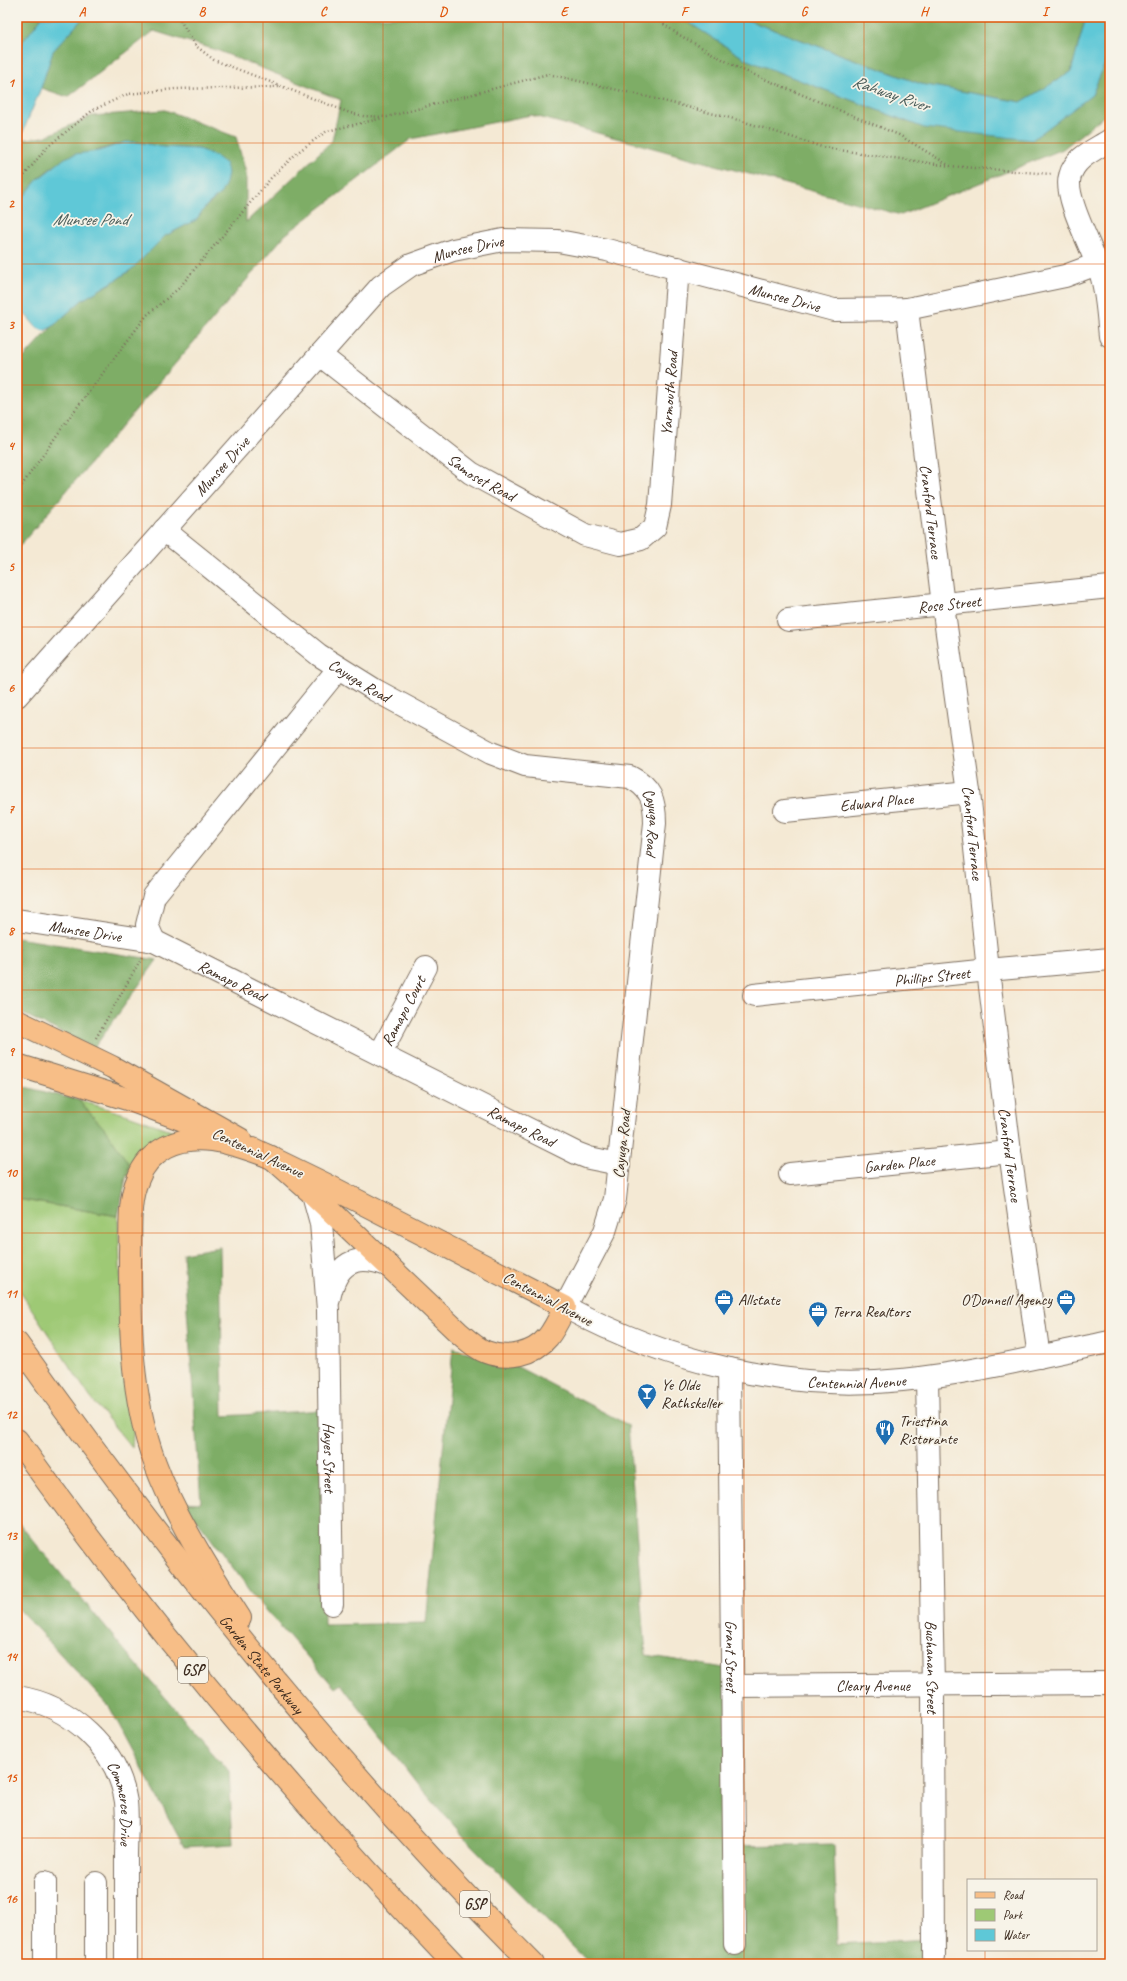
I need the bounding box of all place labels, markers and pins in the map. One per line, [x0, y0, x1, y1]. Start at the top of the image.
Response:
office icon: Allstate [713, 1288, 735, 1316]
office icon: O'Donnell Agency [1055, 1288, 1077, 1316]
place label: Allstate [738, 1290, 781, 1310]
place label: O'Donnell Agency [961, 1290, 1054, 1310]
office icon: Terra Realtors [807, 1300, 829, 1328]
place label: Terra Realtors [832, 1302, 911, 1322]
place label: Ye Olde Rathskeller [661, 1375, 724, 1413]
bar icon: Ye Olde Rathskeller [636, 1382, 658, 1410]
place label: Triestina Ristorante [899, 1411, 959, 1449]
restaurant icon: Triestina Ristorante [874, 1418, 896, 1446]

